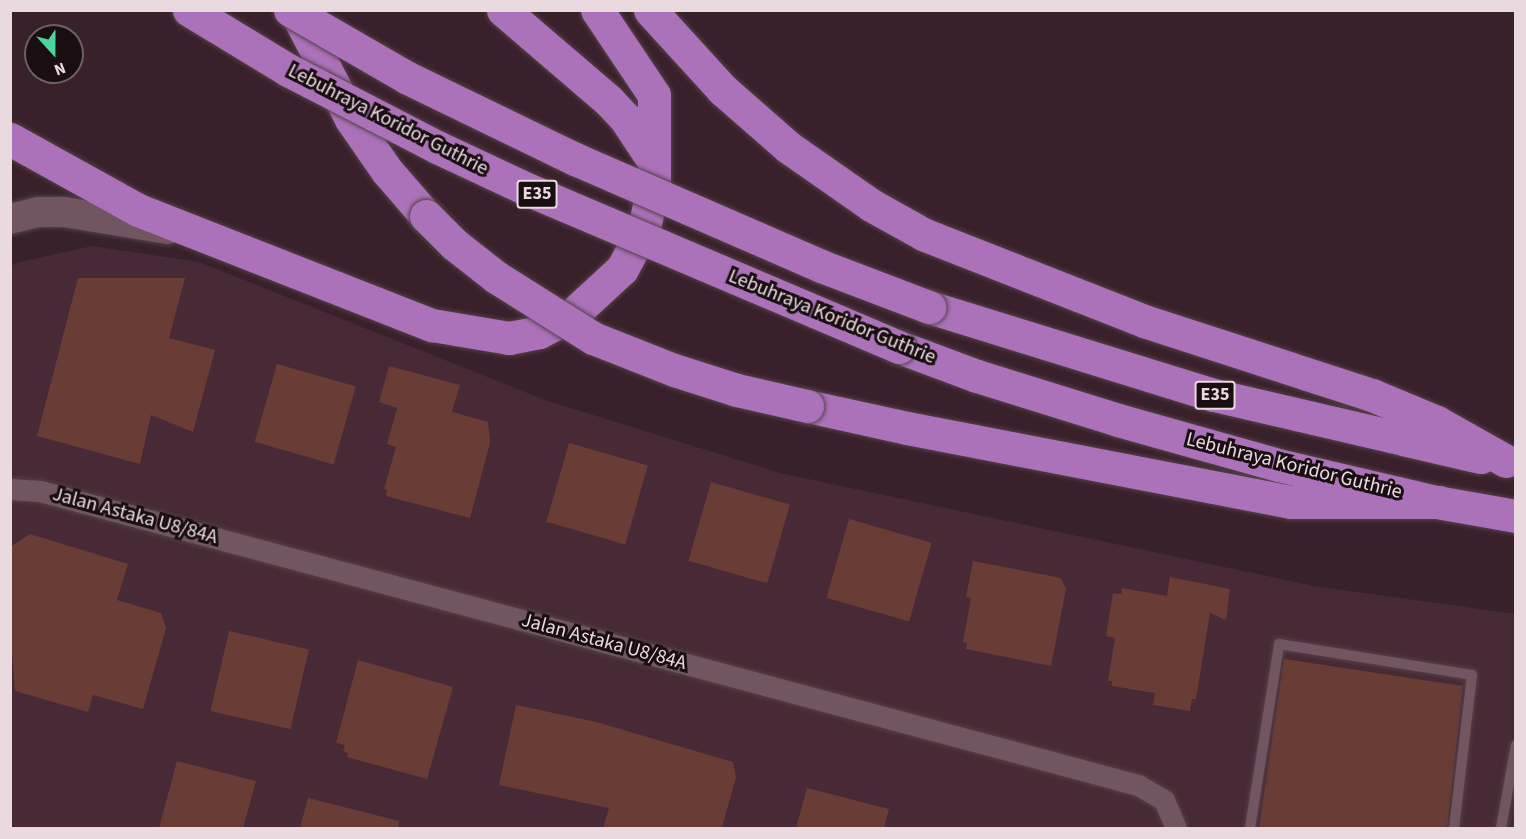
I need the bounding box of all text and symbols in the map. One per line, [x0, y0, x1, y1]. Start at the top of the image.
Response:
north arrow [24, 24, 84, 84]
text: N [51, 57, 69, 81]
street label: Lebuhraya Koridor Guthrie [284, 59, 492, 181]
road number: E35 [516, 179, 558, 209]
street label: Lebuhraya Koridor Guthrie [725, 264, 939, 370]
road number: E35 [1194, 380, 1236, 410]
street label: Lebuhraya Koridor Guthrie [1184, 428, 1404, 504]
street label: Jalan Astaka U8/84A [50, 482, 220, 550]
street label: Jalan Astaka U8/84A [519, 608, 689, 676]

